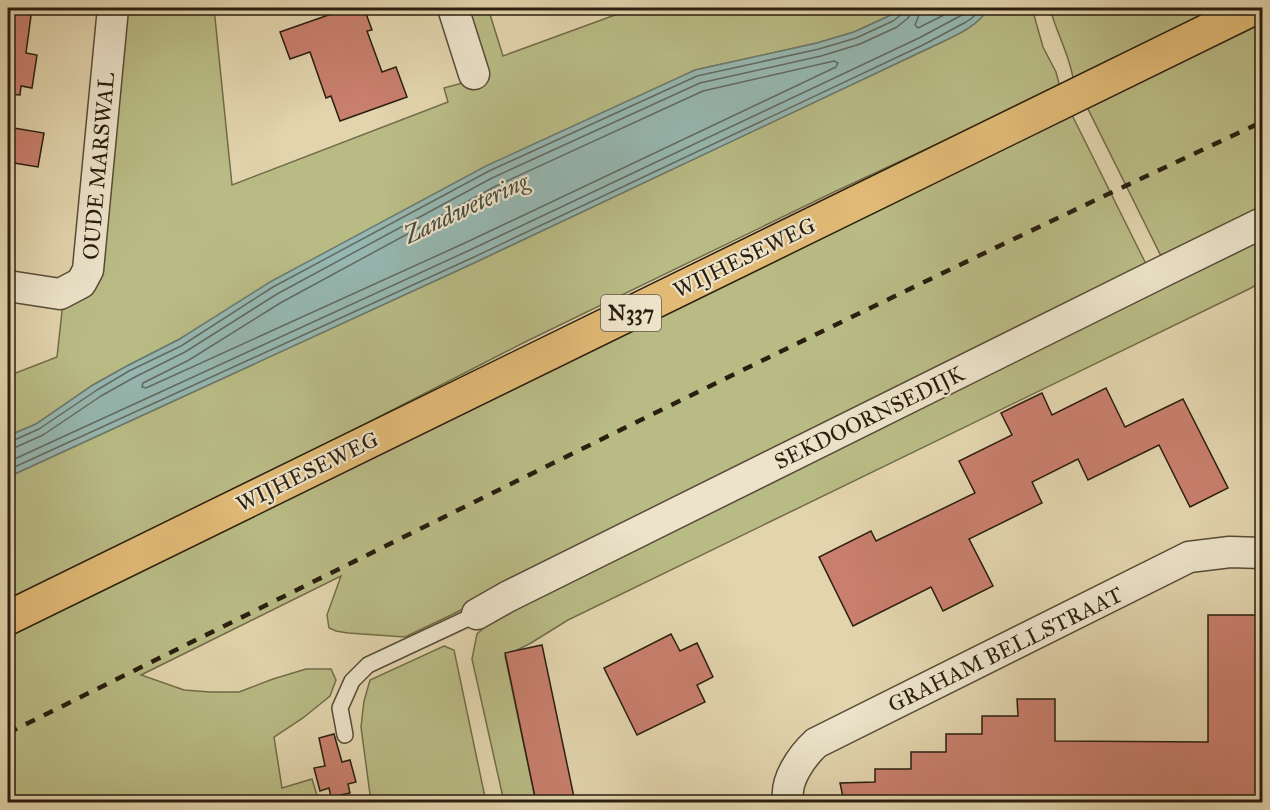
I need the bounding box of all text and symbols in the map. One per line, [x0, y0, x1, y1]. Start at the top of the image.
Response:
street label: OUDE MARSWAL [77, 71, 120, 261]
water label: Zandwetering [398, 165, 535, 250]
street label: WIJHESEWEG [669, 211, 820, 304]
road number: N337 [601, 295, 661, 331]
street label: SEKDOORNSEDIJK [770, 359, 970, 475]
street label: WIJHESEWEG [232, 425, 383, 518]
street label: GRAHAM BELLSTRAAT [884, 581, 1127, 718]

